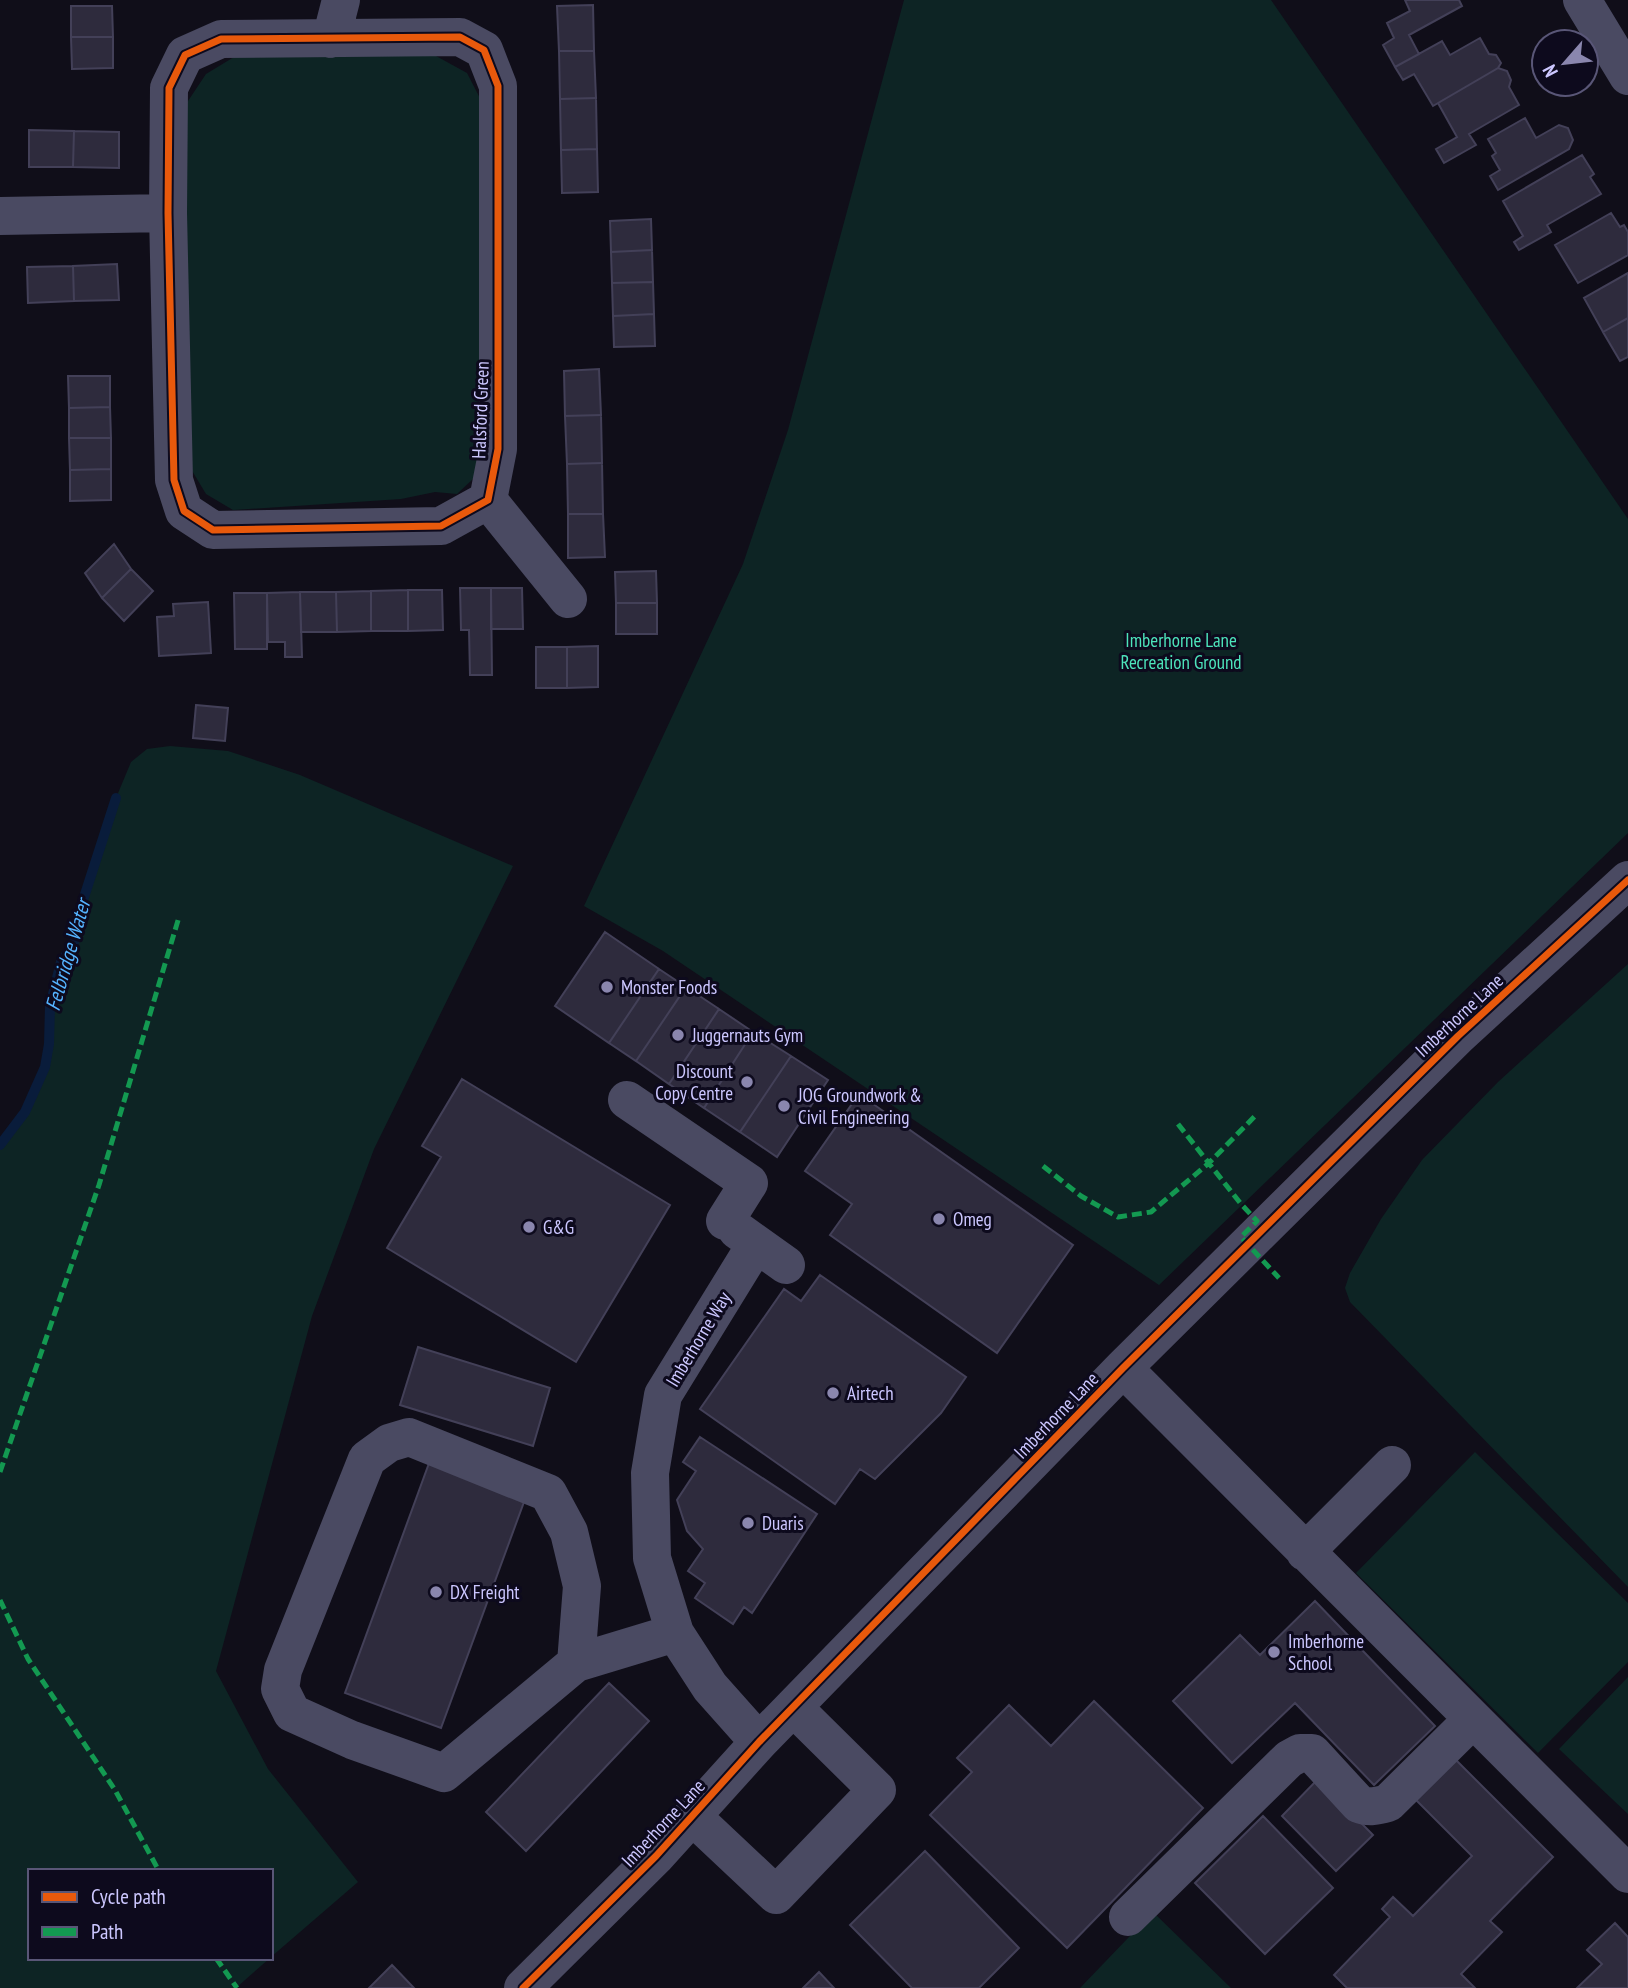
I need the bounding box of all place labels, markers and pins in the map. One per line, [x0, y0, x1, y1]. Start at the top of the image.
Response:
place label: Monster Foods [621, 975, 717, 999]
marker: Monster Foods [599, 979, 615, 995]
place label: Juggernauts Gym [691, 1023, 803, 1047]
marker: Juggernauts Gym [670, 1027, 686, 1043]
place label: Discount Copy Centre [655, 1059, 734, 1105]
marker: Discount Copy Centre [739, 1074, 755, 1090]
place label: JOG Groundwork & Civil Engineering [797, 1083, 922, 1129]
marker: JOG Groundwork & Civil Engineering [776, 1098, 792, 1114]
place label: Omeg [953, 1207, 992, 1231]
marker: Omeg [931, 1211, 947, 1227]
place label: G&G [543, 1215, 574, 1239]
marker: G&G [521, 1219, 537, 1235]
place label: Airtech [847, 1381, 894, 1405]
marker: Airtech [825, 1385, 841, 1401]
place label: Duaris [762, 1511, 804, 1535]
marker: Duaris [740, 1515, 756, 1531]
place label: DX Freight [450, 1580, 520, 1604]
marker: DX Freight [428, 1584, 444, 1600]
place label: Imberhorne School [1288, 1629, 1364, 1675]
marker: Imberhorne School [1266, 1644, 1282, 1660]

